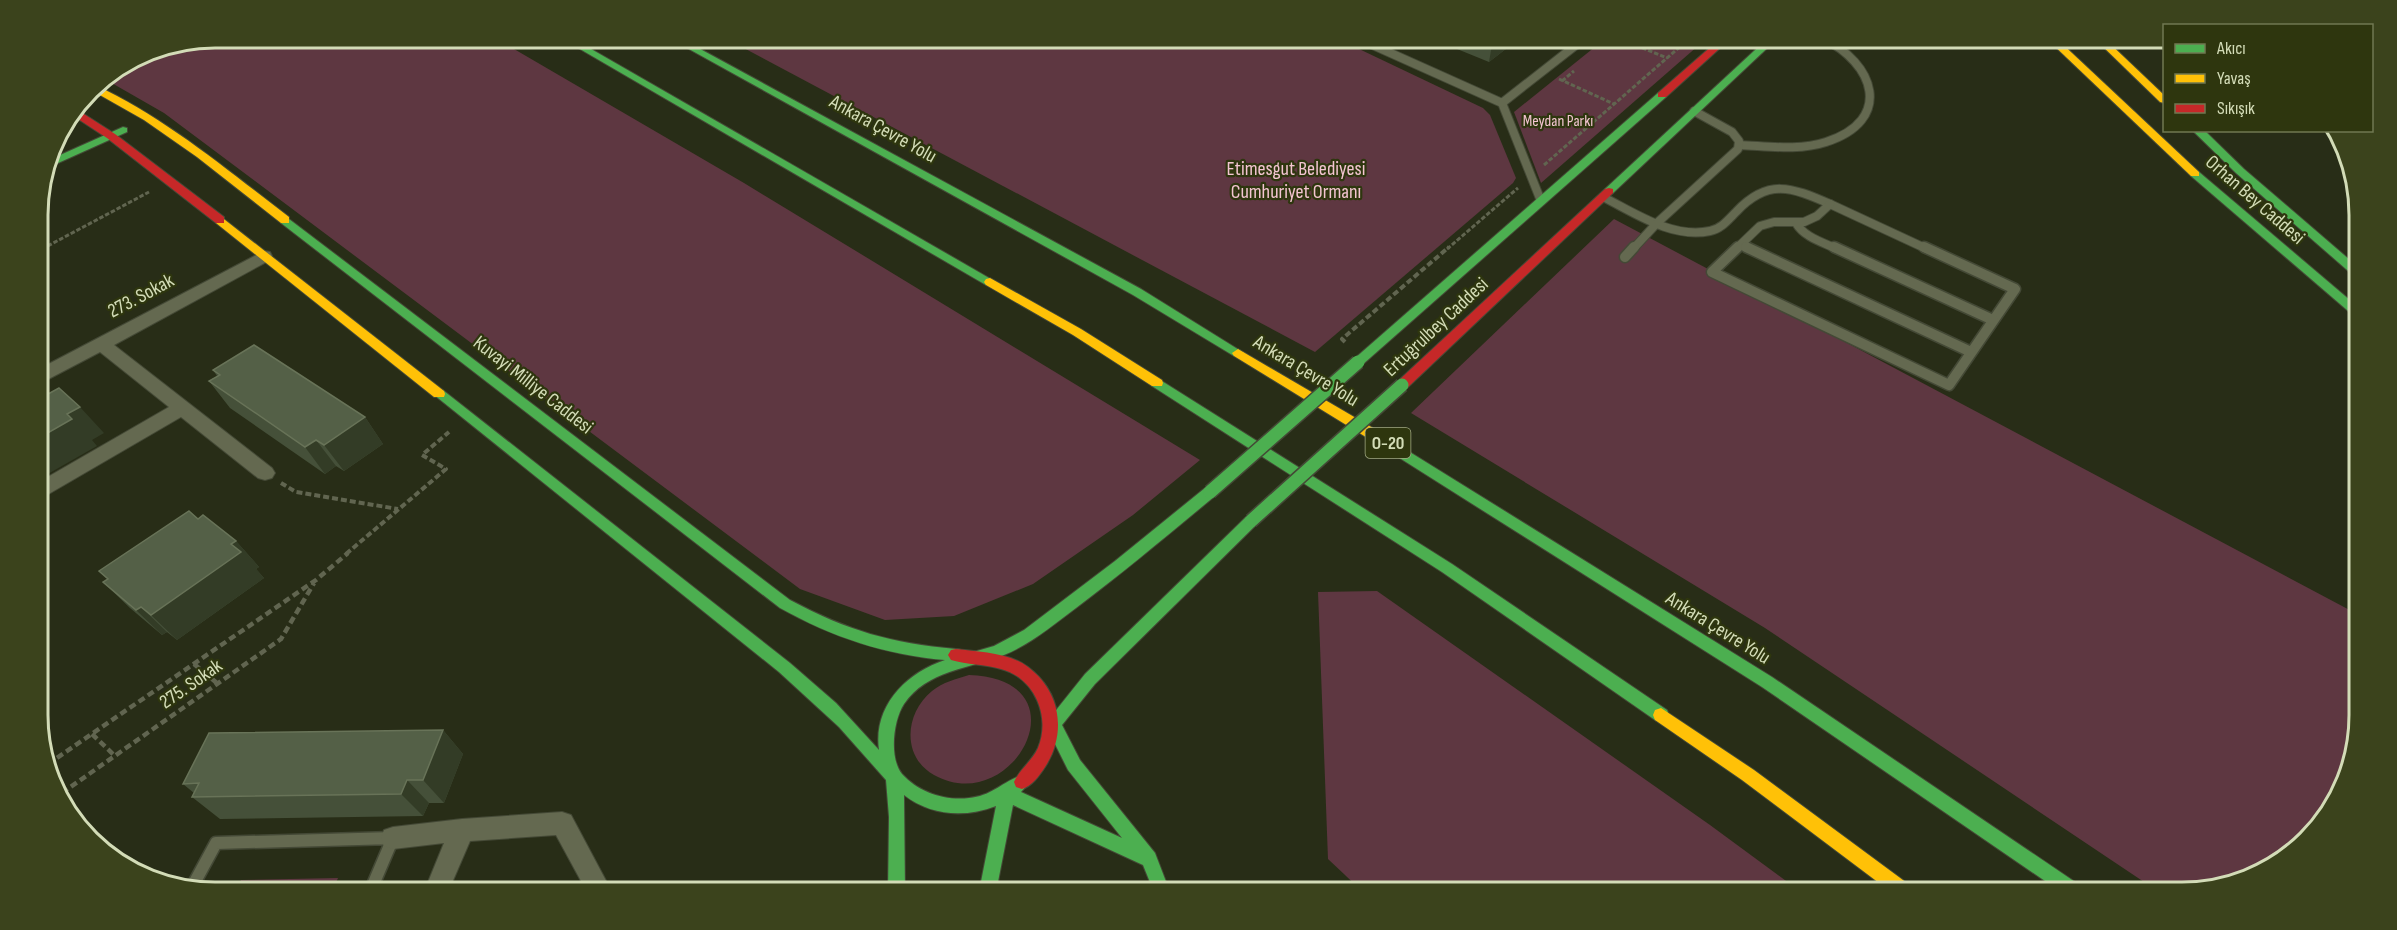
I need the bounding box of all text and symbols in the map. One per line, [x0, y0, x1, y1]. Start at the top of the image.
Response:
legend [2163, 24, 2373, 132]
text: Akıcı [2216, 38, 2246, 59]
text: Yavaş [2217, 68, 2251, 89]
street label: Ankara Çevre Yolu [824, 89, 941, 168]
text: Sıkışık [2217, 98, 2255, 119]
park label: Meydan Parkı [1523, 112, 1593, 131]
street label: Orhan Bey Caddesi [2200, 150, 2310, 250]
park label: Etimesgut Belediyesi Cumhuriyet Ormanı [1227, 157, 1365, 204]
street label: 273. Sokak [104, 268, 178, 323]
street label: Ertuğrulbey Caddesi [1379, 272, 1493, 382]
street label: Ankara Çevre Yolu [1248, 330, 1363, 412]
street label: Kuvayi Milliye Caddesi [468, 331, 598, 439]
road number: O-20 [1366, 428, 1410, 458]
street label: Ankara Çevre Yolu [1660, 586, 1775, 670]
street label: 275. Sokak [155, 654, 227, 714]

